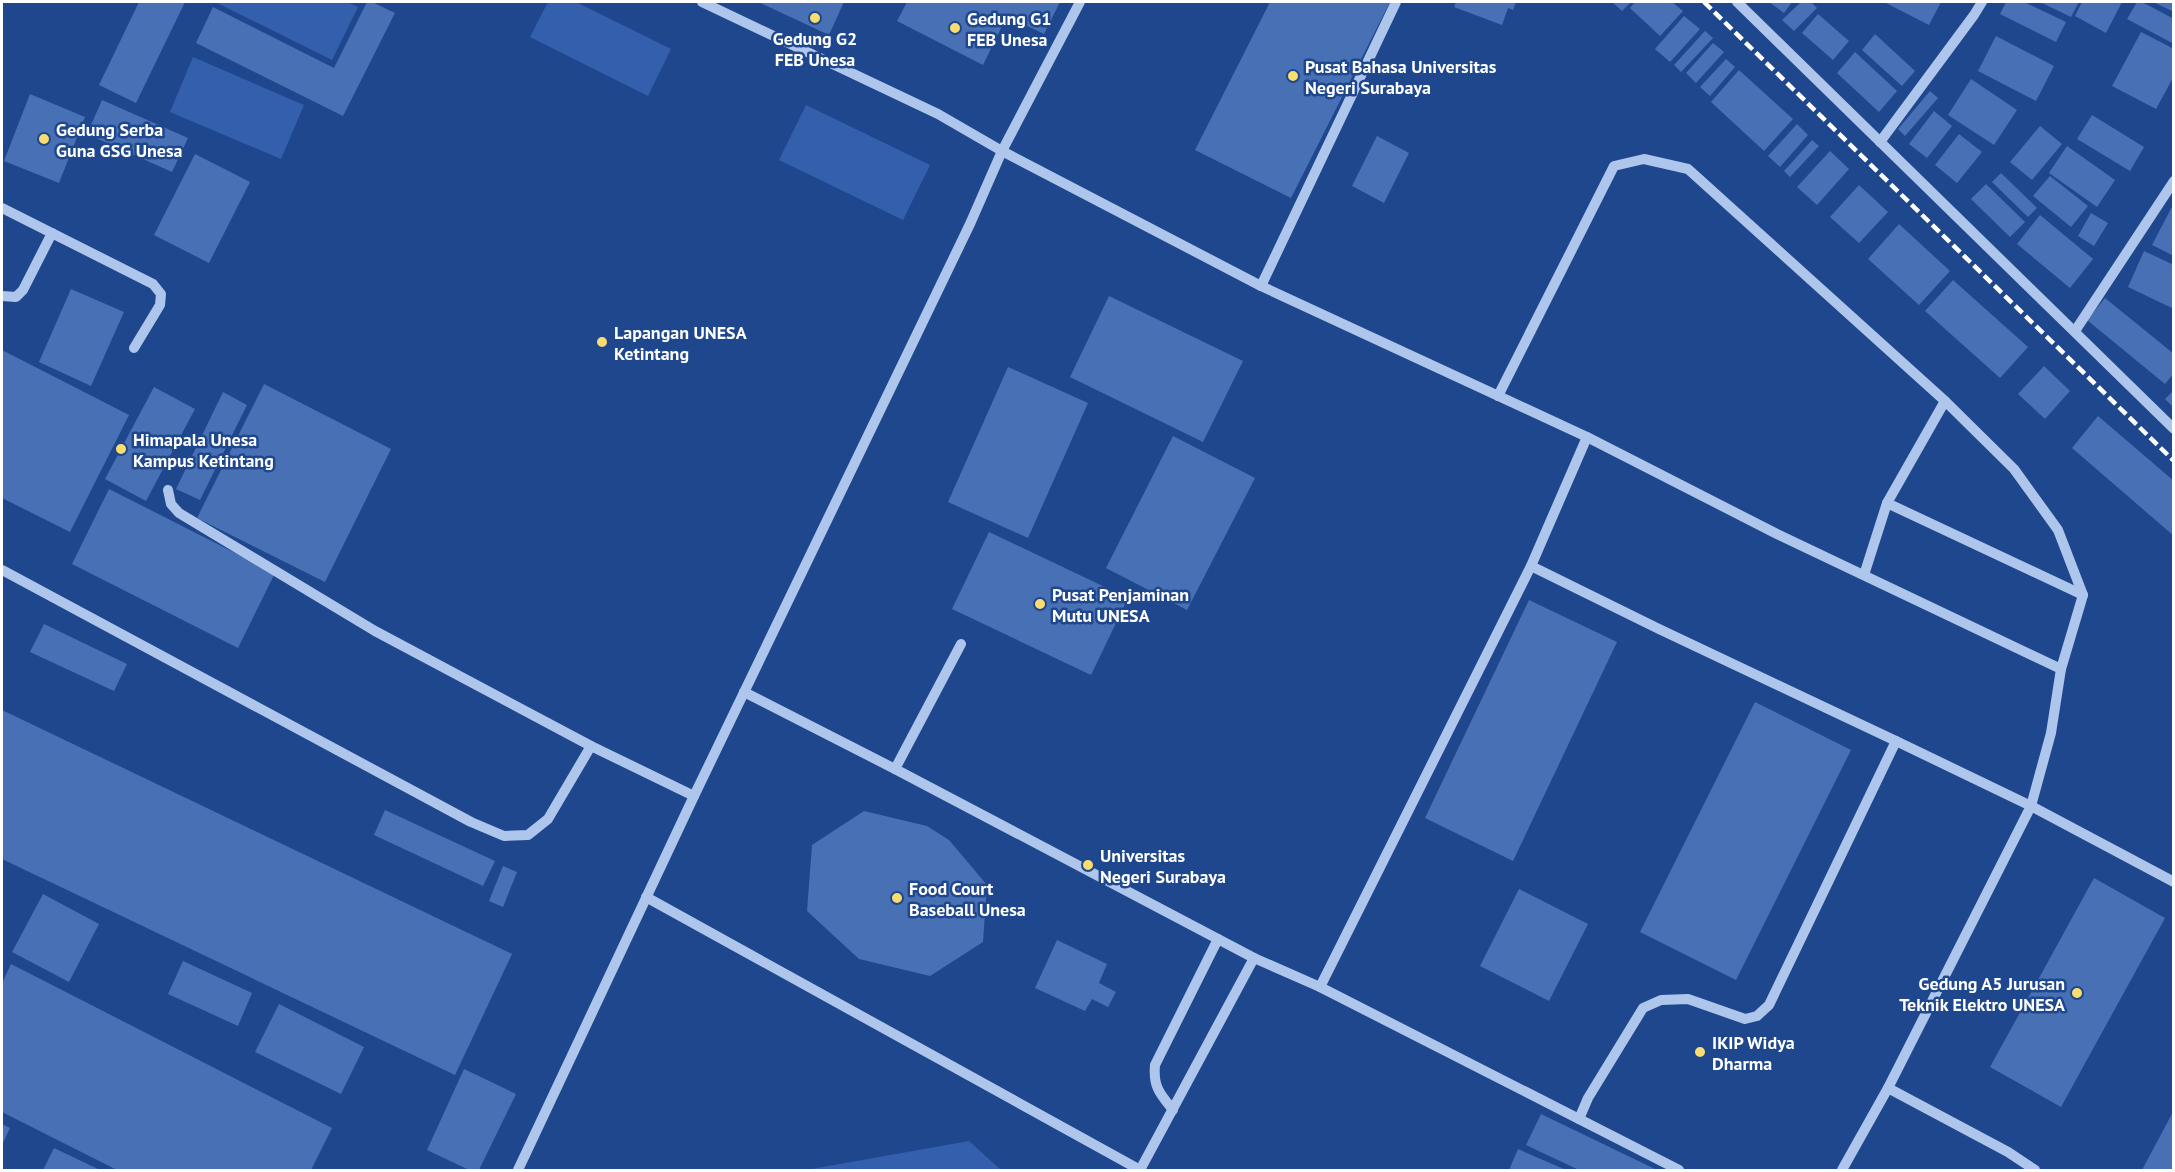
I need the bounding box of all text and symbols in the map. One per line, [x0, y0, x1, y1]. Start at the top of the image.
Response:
place label: Gedung G1 FEB Unesa [967, 7, 1051, 51]
marker: Gedung G2 FEB Unesa [808, 11, 822, 25]
marker: Gedung G1 FEB Unesa [948, 21, 962, 35]
place label: Gedung G2 FEB Unesa [773, 27, 857, 71]
place label: Pusat Bahasa Universitas Negeri Surabaya [1305, 55, 1497, 99]
marker: Pusat Bahasa Universitas Negeri Surabaya [1286, 69, 1300, 83]
place label: Gedung Serba Guna GSG Unesa [56, 118, 183, 162]
marker: Gedung Serba Guna GSG Unesa [37, 132, 51, 146]
place label: Lapangan UNESA Ketintang [614, 321, 747, 365]
marker: Lapangan UNESA Ketintang [595, 335, 609, 349]
place label: Himapala Unesa Kampus Ketintang [133, 428, 274, 472]
marker: Himapala Unesa Kampus Ketintang [114, 442, 128, 456]
place label: Pusat Penjaminan Mutu UNESA [1052, 583, 1189, 627]
marker: Pusat Penjaminan Mutu UNESA [1033, 597, 1047, 611]
place label: Universitas Negeri Surabaya [1100, 844, 1226, 888]
marker: Universitas Negeri Surabaya [1081, 858, 1095, 872]
place label: Food Court Baseball Unesa [909, 877, 1026, 921]
marker: Food Court Baseball Unesa [890, 891, 904, 905]
place label: Gedung A5 Jurusan Teknik Elektro UNESA [1899, 972, 2065, 1016]
marker: Gedung A5 Jurusan Teknik Elektro UNESA [2070, 986, 2084, 1000]
place label: IKIP Widya Dharma [1712, 1031, 1795, 1075]
marker: IKIP Widya Dharma [1693, 1045, 1707, 1059]

